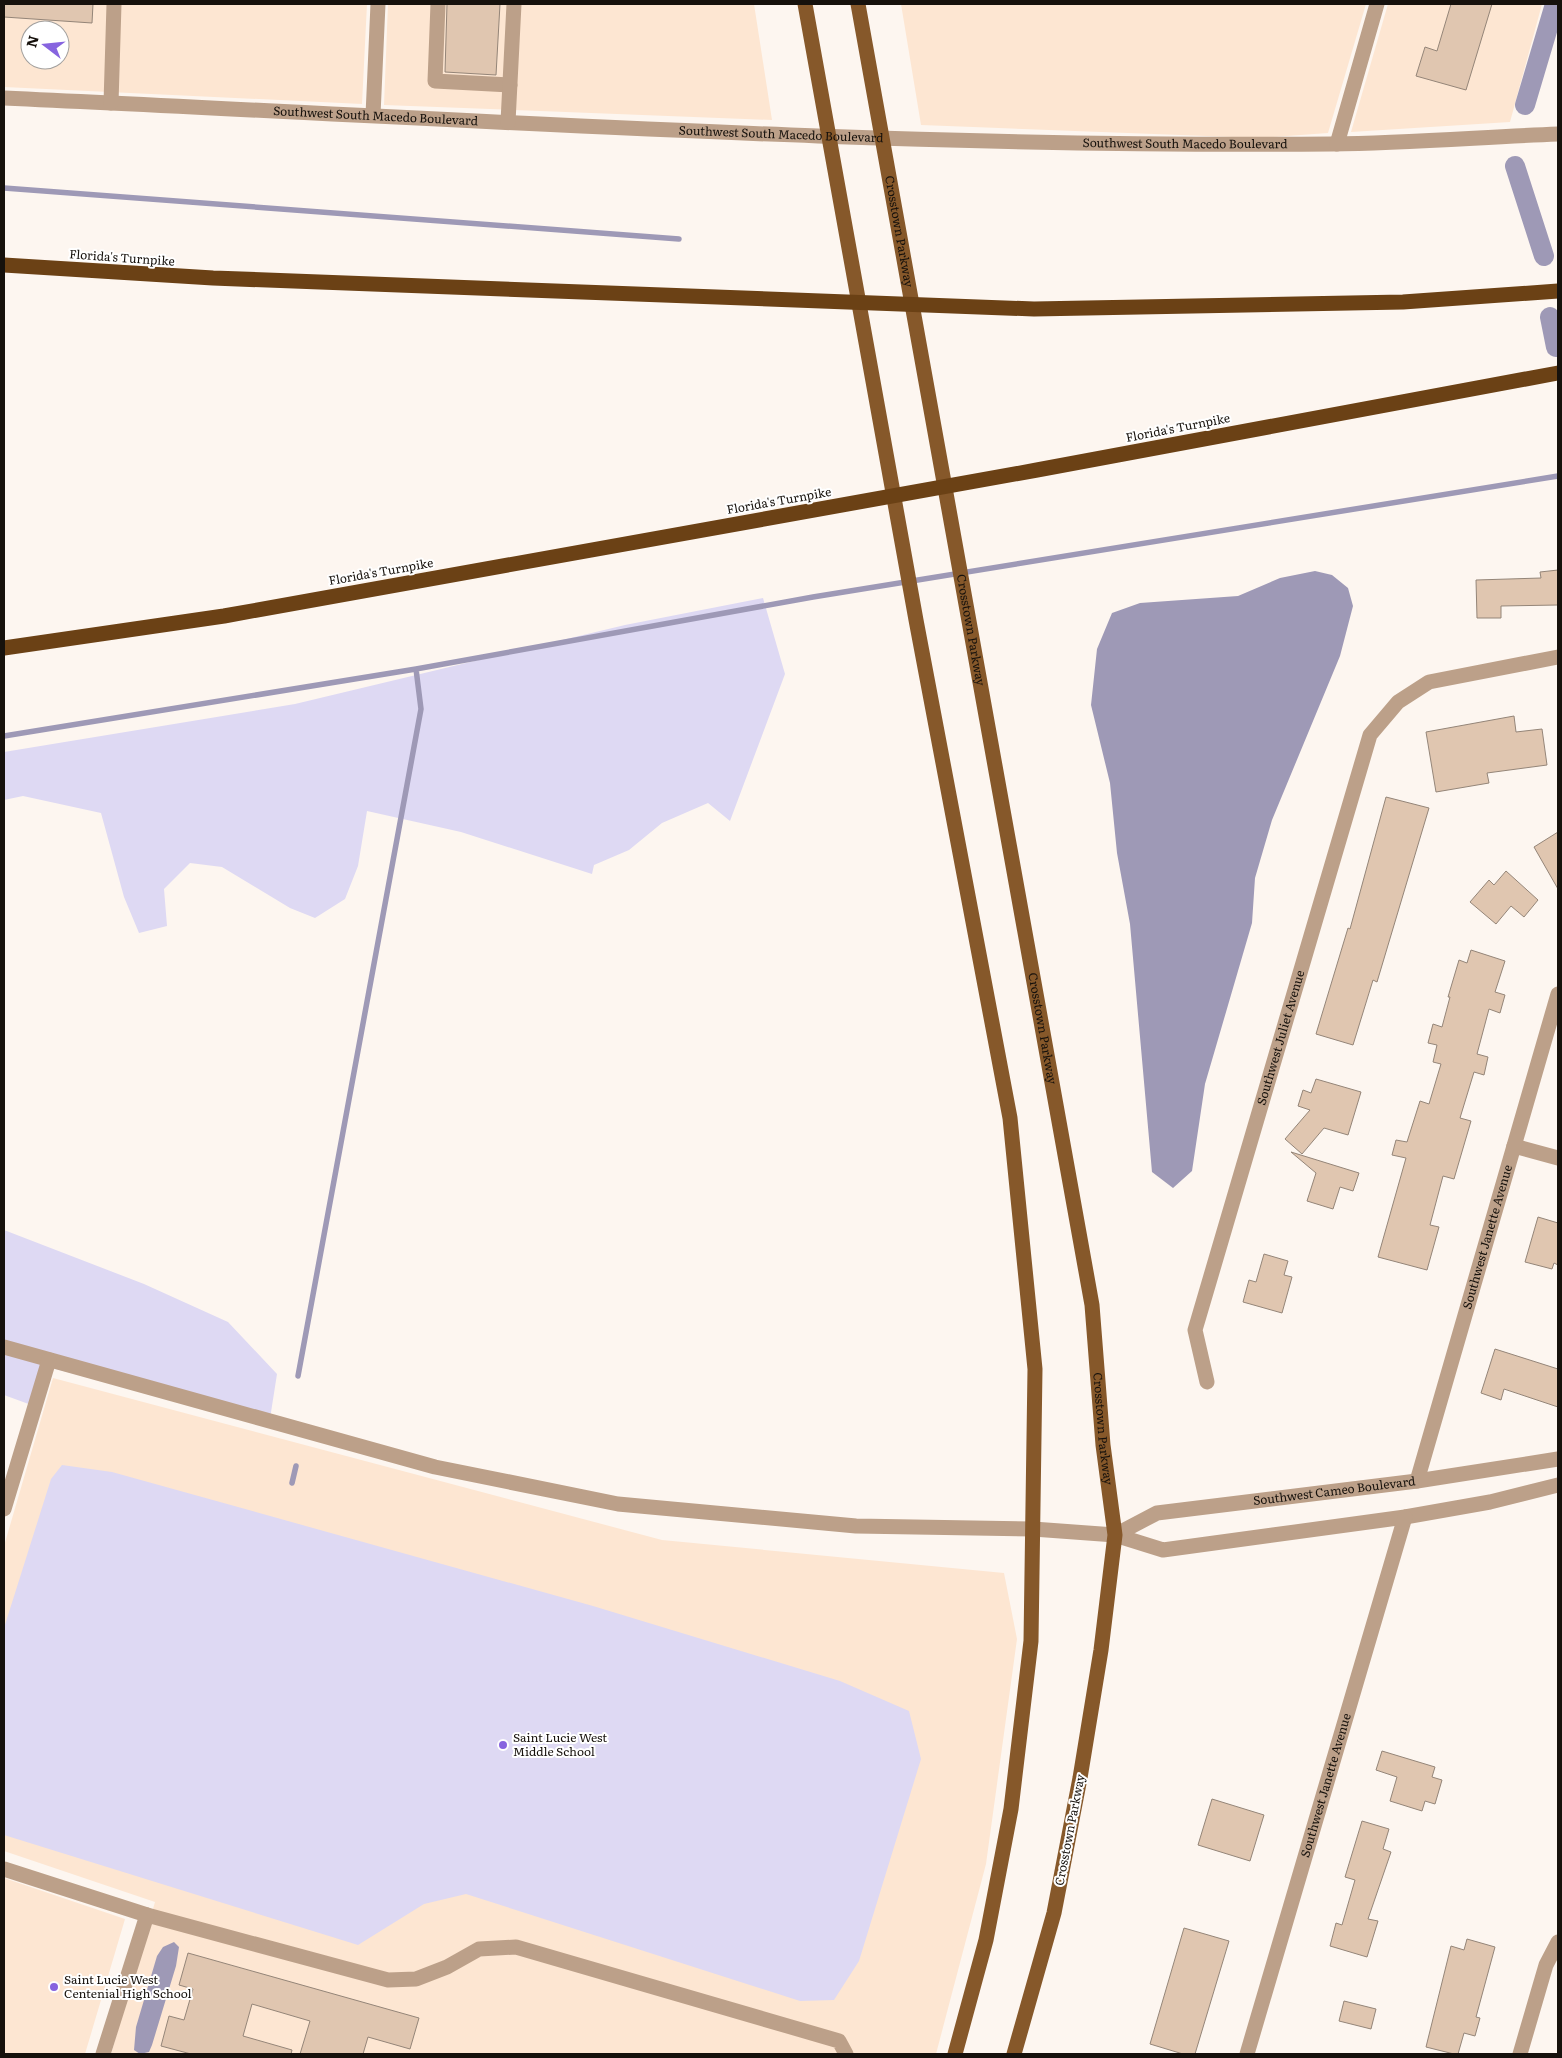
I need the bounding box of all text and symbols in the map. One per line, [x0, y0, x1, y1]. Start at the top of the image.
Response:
north arrow [20, 20, 70, 70]
text: N [20, 32, 43, 50]
street label: Southwest South Macedo Boulevard [273, 101, 479, 129]
street label: Southwest South Macedo Boulevard [678, 120, 885, 146]
street label: Southwest South Macedo Boulevard [1082, 133, 1288, 152]
street label: Crosstown Parkway [881, 174, 919, 288]
street label: Florida's Turnpike [69, 244, 175, 270]
street label: Florida's Turnpike [1124, 408, 1231, 446]
street label: Florida's Turnpike [725, 482, 832, 518]
street label: Florida's Turnpike [327, 553, 434, 589]
street label: Crosstown Parkway [953, 573, 990, 687]
street label: Southwest Juliet Avenue [1252, 968, 1308, 1107]
street label: Crosstown Parkway [1024, 971, 1062, 1086]
street label: Southwest Janette Avenue [1457, 1162, 1516, 1311]
street label: Crosstown Parkway [1089, 1372, 1118, 1486]
street label: Southwest Cameo Boulevard [1252, 1471, 1417, 1509]
street label: Southwest Janette Avenue [1295, 1711, 1355, 1859]
place label: Saint Lucie West Middle School [513, 1728, 607, 1760]
marker: Saint Lucie West Middle School [497, 1739, 509, 1751]
street label: Crosstown Parkway [1049, 1773, 1089, 1887]
place label: Saint Lucie West Centenial High School [64, 1970, 192, 2002]
marker: Saint Lucie West Centenial High School [48, 1981, 60, 1993]

